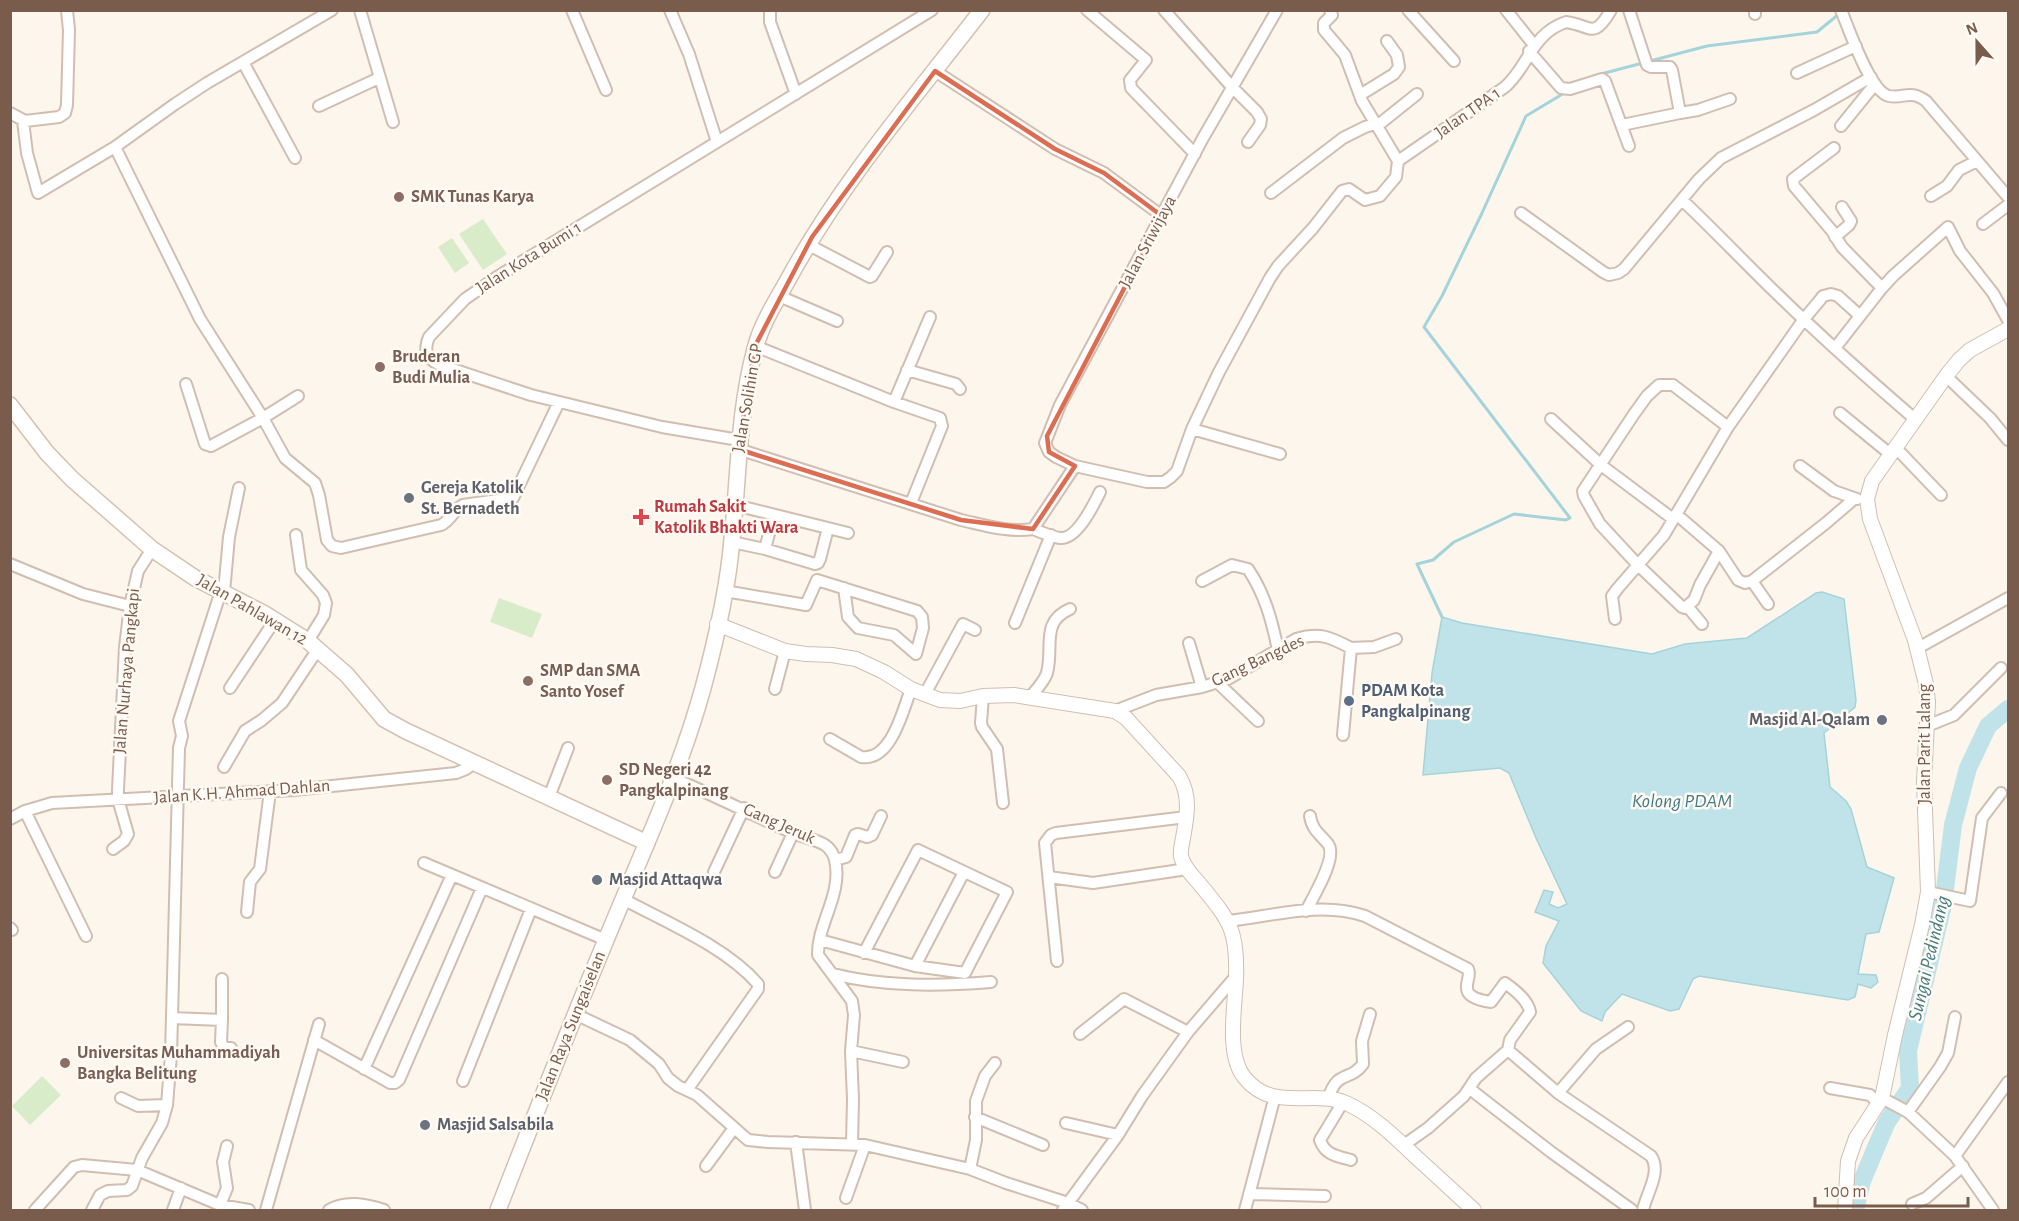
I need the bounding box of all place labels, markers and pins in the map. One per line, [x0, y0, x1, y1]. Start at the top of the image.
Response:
place label: SMK Tunas Karya [411, 188, 535, 206]
marker: SMK Tunas Karya [392, 190, 406, 204]
place label: Bruderan Budi Mulia [392, 348, 471, 387]
marker: Bruderan Budi Mulia [373, 360, 387, 374]
place label: Gereja Katolik St. Bernadeth [421, 479, 524, 518]
marker: Gereja Katolik St. Bernadeth [402, 491, 416, 505]
place label: Rumah Sakit Katolik Bhakti Wara [654, 498, 799, 537]
marker: Rumah Sakit Katolik Bhakti Wara [632, 508, 650, 526]
place label: SMP dan SMA Santo Yosef [540, 662, 641, 701]
marker: SMP dan SMA Santo Yosef [521, 674, 535, 688]
place label: PDAM Kota Pangkalpinang [1361, 682, 1471, 721]
marker: PDAM Kota Pangkalpinang [1342, 694, 1356, 708]
place label: Masjid Al-Qalam [1749, 711, 1870, 729]
marker: Masjid Al-Qalam [1875, 713, 1889, 727]
place label: SD Negeri 42 Pangkalpinang [619, 761, 729, 800]
marker: SD Negeri 42 Pangkalpinang [600, 773, 614, 787]
place label: Masjid Attaqwa [609, 871, 723, 889]
marker: Masjid Attaqwa [590, 873, 604, 887]
place label: Universitas Muhammadiyah Bangka Belitung [77, 1044, 280, 1083]
marker: Universitas Muhammadiyah Bangka Belitung [58, 1056, 72, 1070]
place label: Masjid Salsabila [437, 1116, 554, 1134]
marker: Masjid Salsabila [418, 1118, 432, 1132]

